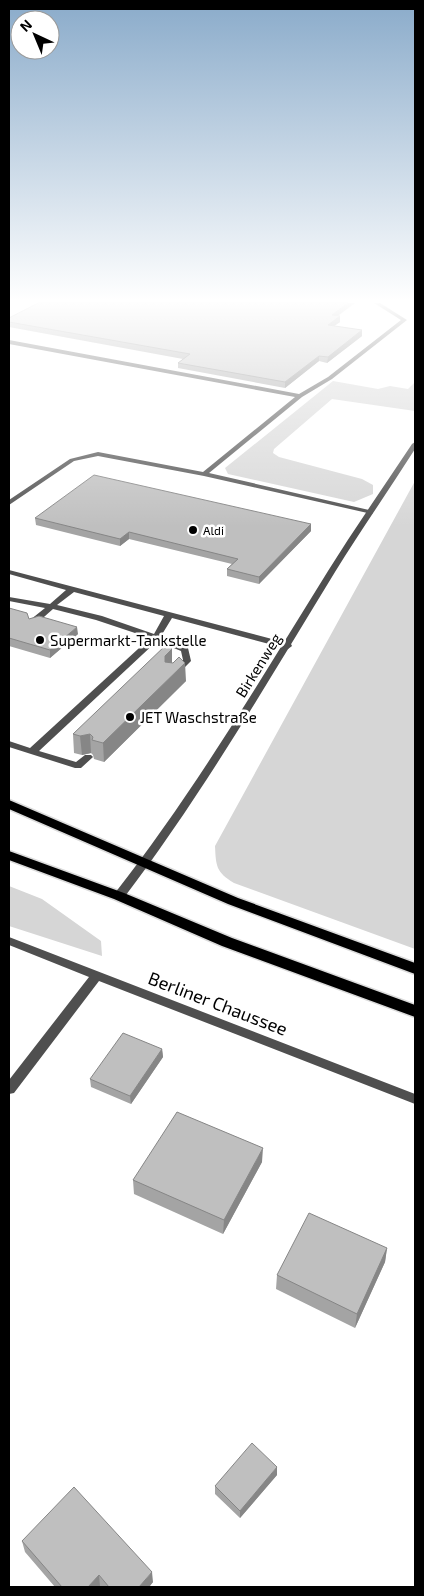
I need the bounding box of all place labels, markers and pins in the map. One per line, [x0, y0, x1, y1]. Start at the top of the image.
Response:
place label: Aldi [203, 523, 224, 537]
marker: Aldi [187, 524, 199, 536]
place label: Supermarkt-Tankstelle [50, 631, 207, 649]
marker: Supermarkt-Tankstelle [34, 634, 46, 646]
place label: JET Waschstraße [140, 708, 257, 726]
marker: JET Waschstraße [124, 711, 136, 723]

